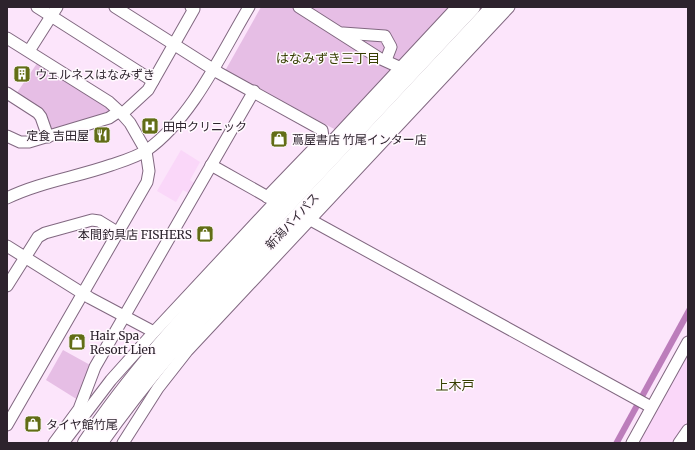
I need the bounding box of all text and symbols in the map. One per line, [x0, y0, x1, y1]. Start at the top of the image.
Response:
district label: はなみずき三丁目 [276, 50, 380, 67]
building icon: ウェルネスはなみずき [12, 64, 32, 84]
place label: ウェルネスはなみずき [35, 67, 155, 82]
hospital icon: 田中クリニック [140, 116, 160, 136]
place label: 田中クリニック [163, 119, 247, 134]
restaurant icon: 定食 吉田屋 [92, 125, 112, 145]
place label: 定食 吉田屋 [26, 128, 89, 143]
shop icon: 蔦屋書店 竹尾インター店 [269, 129, 289, 149]
place label: 蔦屋書店 竹尾インター店 [292, 132, 427, 147]
street label: 新潟バイパス [262, 190, 322, 252]
shop icon: 本間釣具店 FISHERS [195, 224, 215, 244]
place label: 本間釣具店 FISHERS [78, 227, 192, 242]
place label: Hair Spa Resort Lien [90, 328, 156, 357]
shop icon: Hair Spa Resort Lien [67, 332, 87, 352]
district label: 上木戸 [435, 377, 475, 394]
shop icon: タイヤ館竹尾 [23, 414, 43, 434]
place label: タイヤ館竹尾 [46, 417, 118, 432]

